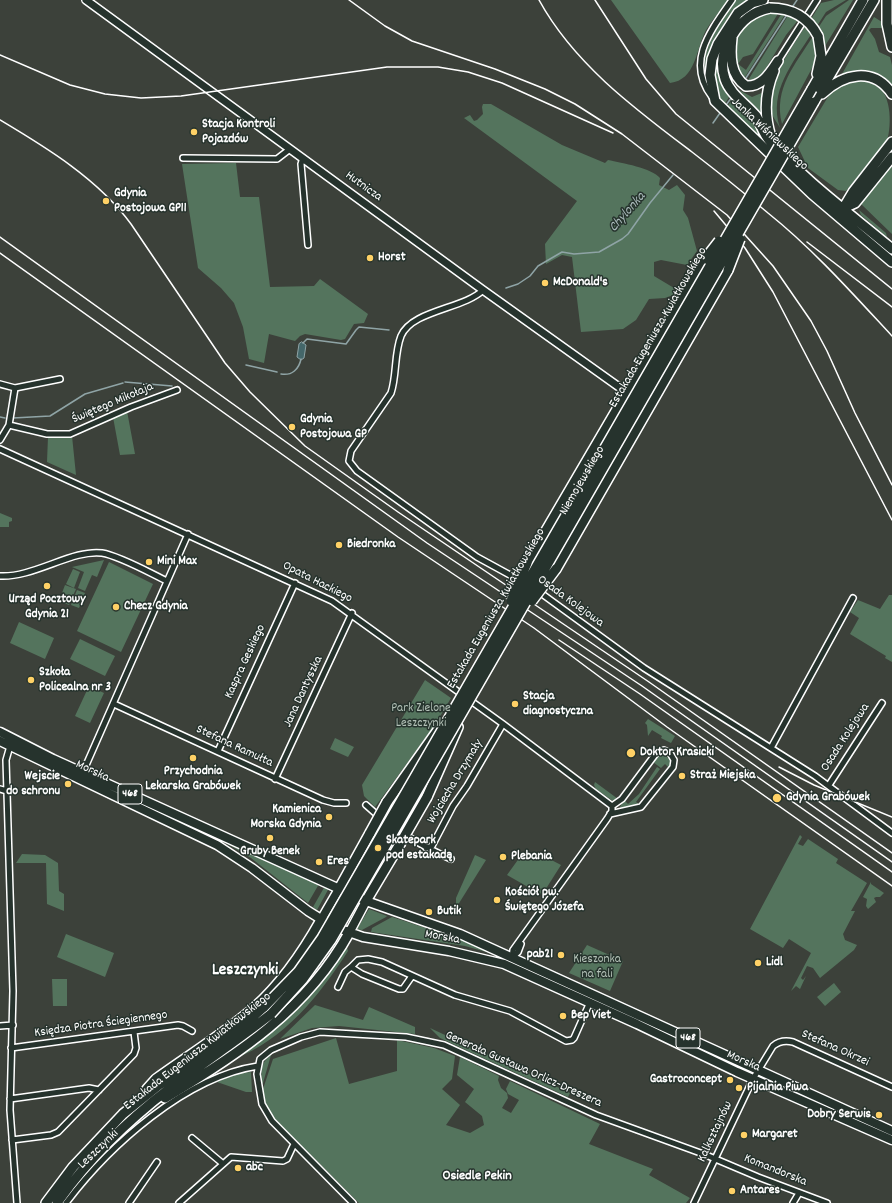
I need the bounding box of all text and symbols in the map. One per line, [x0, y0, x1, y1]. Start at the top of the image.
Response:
street label: Janka Wiśniewskiego [727, 95, 811, 175]
place label: Stacja Kontroli Pojazdów [202, 117, 275, 148]
marker: Stacja Kontroli Pojazdów [189, 127, 199, 137]
street label: Hutnicza [342, 168, 384, 206]
place label: Gdynia Postojowa GP11 [114, 186, 187, 217]
water label: Chylonka [606, 190, 650, 236]
marker: Gdynia Postojowa GP11 [101, 196, 111, 206]
street label: Estakada Eugeniusza Kwiatkowskiego [607, 245, 711, 411]
place label: Horst [378, 250, 406, 266]
marker: Horst [365, 253, 375, 263]
place label: McDonald's [553, 275, 608, 291]
marker: McDonald's [540, 278, 550, 288]
street label: Świętego Mikołaja [70, 380, 156, 428]
place label: Gdynia Postojowa GP [300, 412, 367, 443]
marker: Gdynia Postojowa GP [287, 422, 297, 432]
street label: Niemojewskiego [557, 444, 609, 518]
street label: Estakada Eugeniusza Kwiatkowskiego [445, 526, 549, 692]
place label: Biedronka [347, 537, 395, 553]
marker: Biedronka [334, 540, 344, 550]
place label: Mini Max [157, 554, 197, 570]
marker: Mini Max [144, 557, 154, 567]
street label: Opata Hackiego [279, 559, 355, 607]
street label: Osada Kolejowa [534, 573, 606, 631]
marker: Urząd Pocztowy Gdynia 21 [42, 581, 52, 591]
place label: Urząd Pocztowy Gdynia 21 [9, 592, 85, 623]
place label: Checz Gdynia [124, 599, 188, 615]
marker: Checz Gdynia [111, 602, 121, 612]
street label: Kaspra Geskiego [222, 622, 270, 702]
street label: Jana Dantyszka [281, 654, 327, 730]
place label: Szkoła Policealna nr 3 [39, 665, 111, 696]
marker: Szkoła Policealna nr 3 [26, 675, 36, 685]
place label: Stacja diagnostyczna [523, 689, 593, 720]
marker: Stacja diagnostyczna [510, 699, 520, 709]
park label: Park Zielone Leszczynki [391, 701, 451, 732]
street label: Osada Kolejowa [818, 701, 874, 775]
street label: Stefana Ramułta [193, 722, 275, 772]
street label: Wojciecha Drzymały [425, 737, 487, 827]
place label: Doktor Krasicki [640, 745, 714, 761]
marker: Doktor Krasicki [625, 747, 637, 759]
marker: Przychodnia Lekarska Grabówek [188, 753, 198, 763]
street label: Morska [73, 758, 111, 786]
place label: Przychodnia Lekarska Grabówek [145, 764, 241, 795]
place label: Straż Miejska [690, 768, 755, 784]
place label: Wejscie do schronu [6, 769, 60, 800]
marker: Straż Miejska [677, 771, 687, 781]
marker: Wejscie do schronu [63, 779, 73, 789]
road number: 468 [118, 784, 142, 804]
place label: Gdynia Grabówek [786, 790, 870, 806]
marker: Gdynia Grabówek [771, 792, 783, 804]
place label: Kamienica Morska Gdynia [250, 802, 321, 833]
marker: Kamienica Morska Gdynia [324, 812, 334, 822]
marker: Gruby Benek [265, 833, 275, 843]
place label: Skatepark pod estakadą [386, 833, 452, 864]
marker: Skatepark pod estakadą [373, 843, 383, 853]
place label: Gruby Benek [240, 844, 300, 860]
place label: Plebania [511, 849, 552, 865]
marker: Plebania [498, 852, 508, 862]
place label: Eres [327, 854, 349, 870]
marker: Eres [314, 857, 324, 867]
place label: Kościół pw. Świętego Józefa [505, 885, 584, 916]
marker: Kościół pw. Świętego Józefa [492, 895, 502, 905]
place label: Butik [437, 904, 461, 920]
marker: Butik [424, 907, 434, 917]
street label: Morska [423, 927, 461, 949]
place label: pab21 [527, 947, 553, 963]
marker: pab21 [556, 950, 566, 960]
park label: Kieszonka na fali [573, 952, 621, 983]
place label: Lidl [766, 955, 783, 971]
marker: Lidl [753, 958, 763, 968]
district label: Leszczynki [212, 962, 278, 982]
street label: Estakada Eugeniusza Kwiatkowskiego [121, 990, 275, 1114]
street label: Księdza Piotra Ściegiennego [34, 1008, 168, 1042]
place label: Bep Viet [571, 1008, 611, 1024]
marker: Bep Viet [558, 1011, 568, 1021]
street label: Stefana Okrzei [799, 1027, 871, 1071]
street label: Generała Gustawa Orlicz-Dreszera [442, 1028, 604, 1112]
road number: 468 [676, 1028, 700, 1048]
street label: Morska [724, 1048, 762, 1076]
place label: Gastroconcept [650, 1072, 722, 1088]
marker: Gastroconcept [725, 1075, 735, 1085]
place label: Pijalnia Piwa [747, 1080, 808, 1096]
marker: Pijalnia Piwa [734, 1083, 744, 1093]
street label: Kalksztajnów [695, 1099, 737, 1165]
place label: Dobry Serwis [807, 1107, 871, 1123]
marker: Dobry Serwis [874, 1110, 884, 1120]
street label: Leszczynki [75, 1127, 123, 1173]
place label: Margaret [752, 1127, 798, 1143]
marker: Margaret [739, 1130, 749, 1140]
street label: Komandorska [741, 1151, 809, 1191]
place label: abc [246, 1160, 263, 1176]
marker: abc [233, 1163, 243, 1173]
district label: Osiedle Pekin [442, 1169, 512, 1185]
place label: Antares [740, 1183, 780, 1199]
marker: Antares [727, 1186, 737, 1196]

